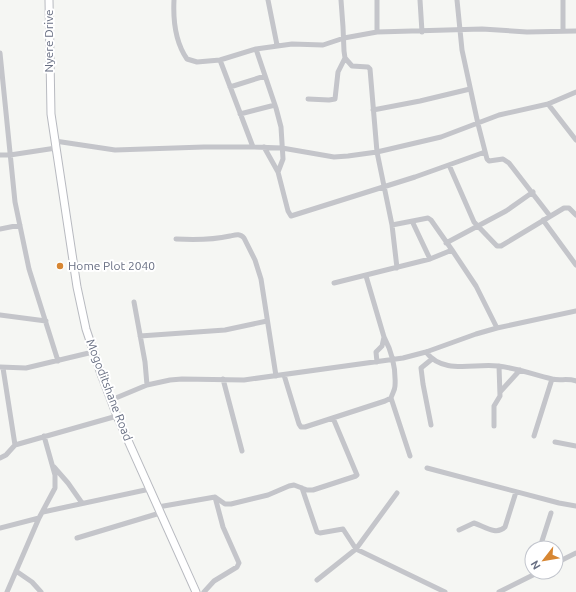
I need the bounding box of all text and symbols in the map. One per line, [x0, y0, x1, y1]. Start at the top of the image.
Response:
street label: Nyere Drive [42, 9, 55, 73]
place label: Home Plot 2040 [68, 259, 155, 272]
marker: Home Plot 2040 [55, 261, 65, 271]
street label: Mogoditshane Road [84, 337, 135, 443]
north arrow [524, 540, 564, 580]
text: N [528, 559, 543, 572]

